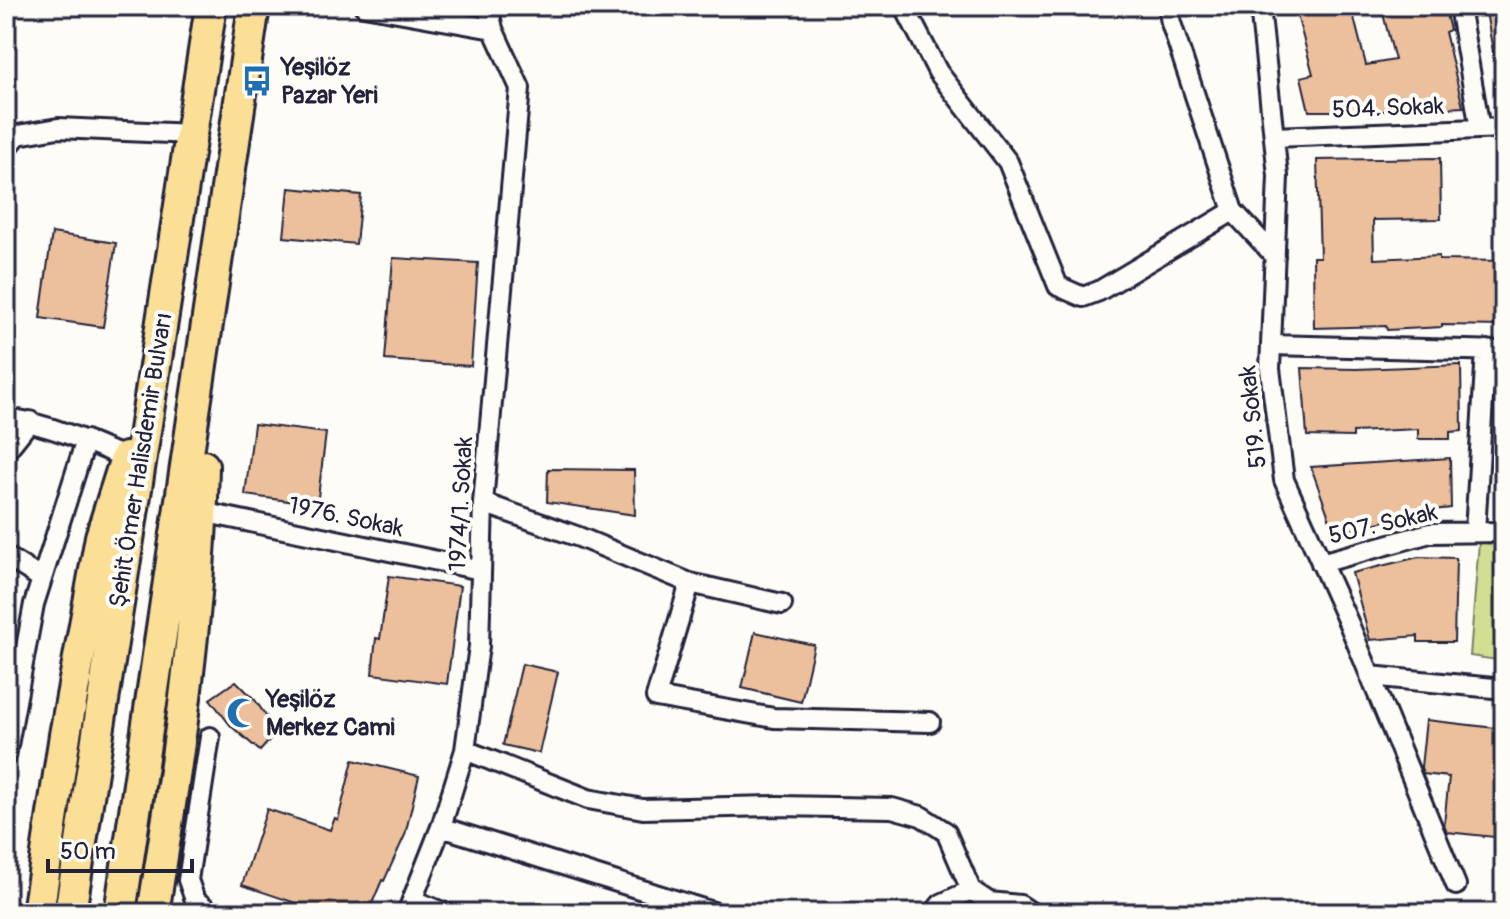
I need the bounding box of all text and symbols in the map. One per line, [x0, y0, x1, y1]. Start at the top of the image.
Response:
place label: Yeşilöz Pazar Yeri [280, 53, 378, 110]
bus stop icon: Yeşilöz Pazar Yeri [240, 64, 274, 98]
street label: 504. Sokak [1332, 92, 1444, 124]
street label: Şehit Ömer Halisdemir Bulvarı [103, 310, 179, 610]
street label: 519. Sokak [1233, 364, 1273, 470]
street label: 1974/1. Sokak [443, 436, 479, 572]
street label: 1976. Sokak [286, 491, 406, 543]
street label: 507. Sokak [1326, 497, 1440, 551]
place label: Yeşilöz Merkez Cami [265, 685, 395, 742]
mosque icon: Yeşilöz Merkez Cami [225, 696, 259, 730]
scale bar [48, 823, 192, 873]
text: 50 m [60, 837, 116, 866]

